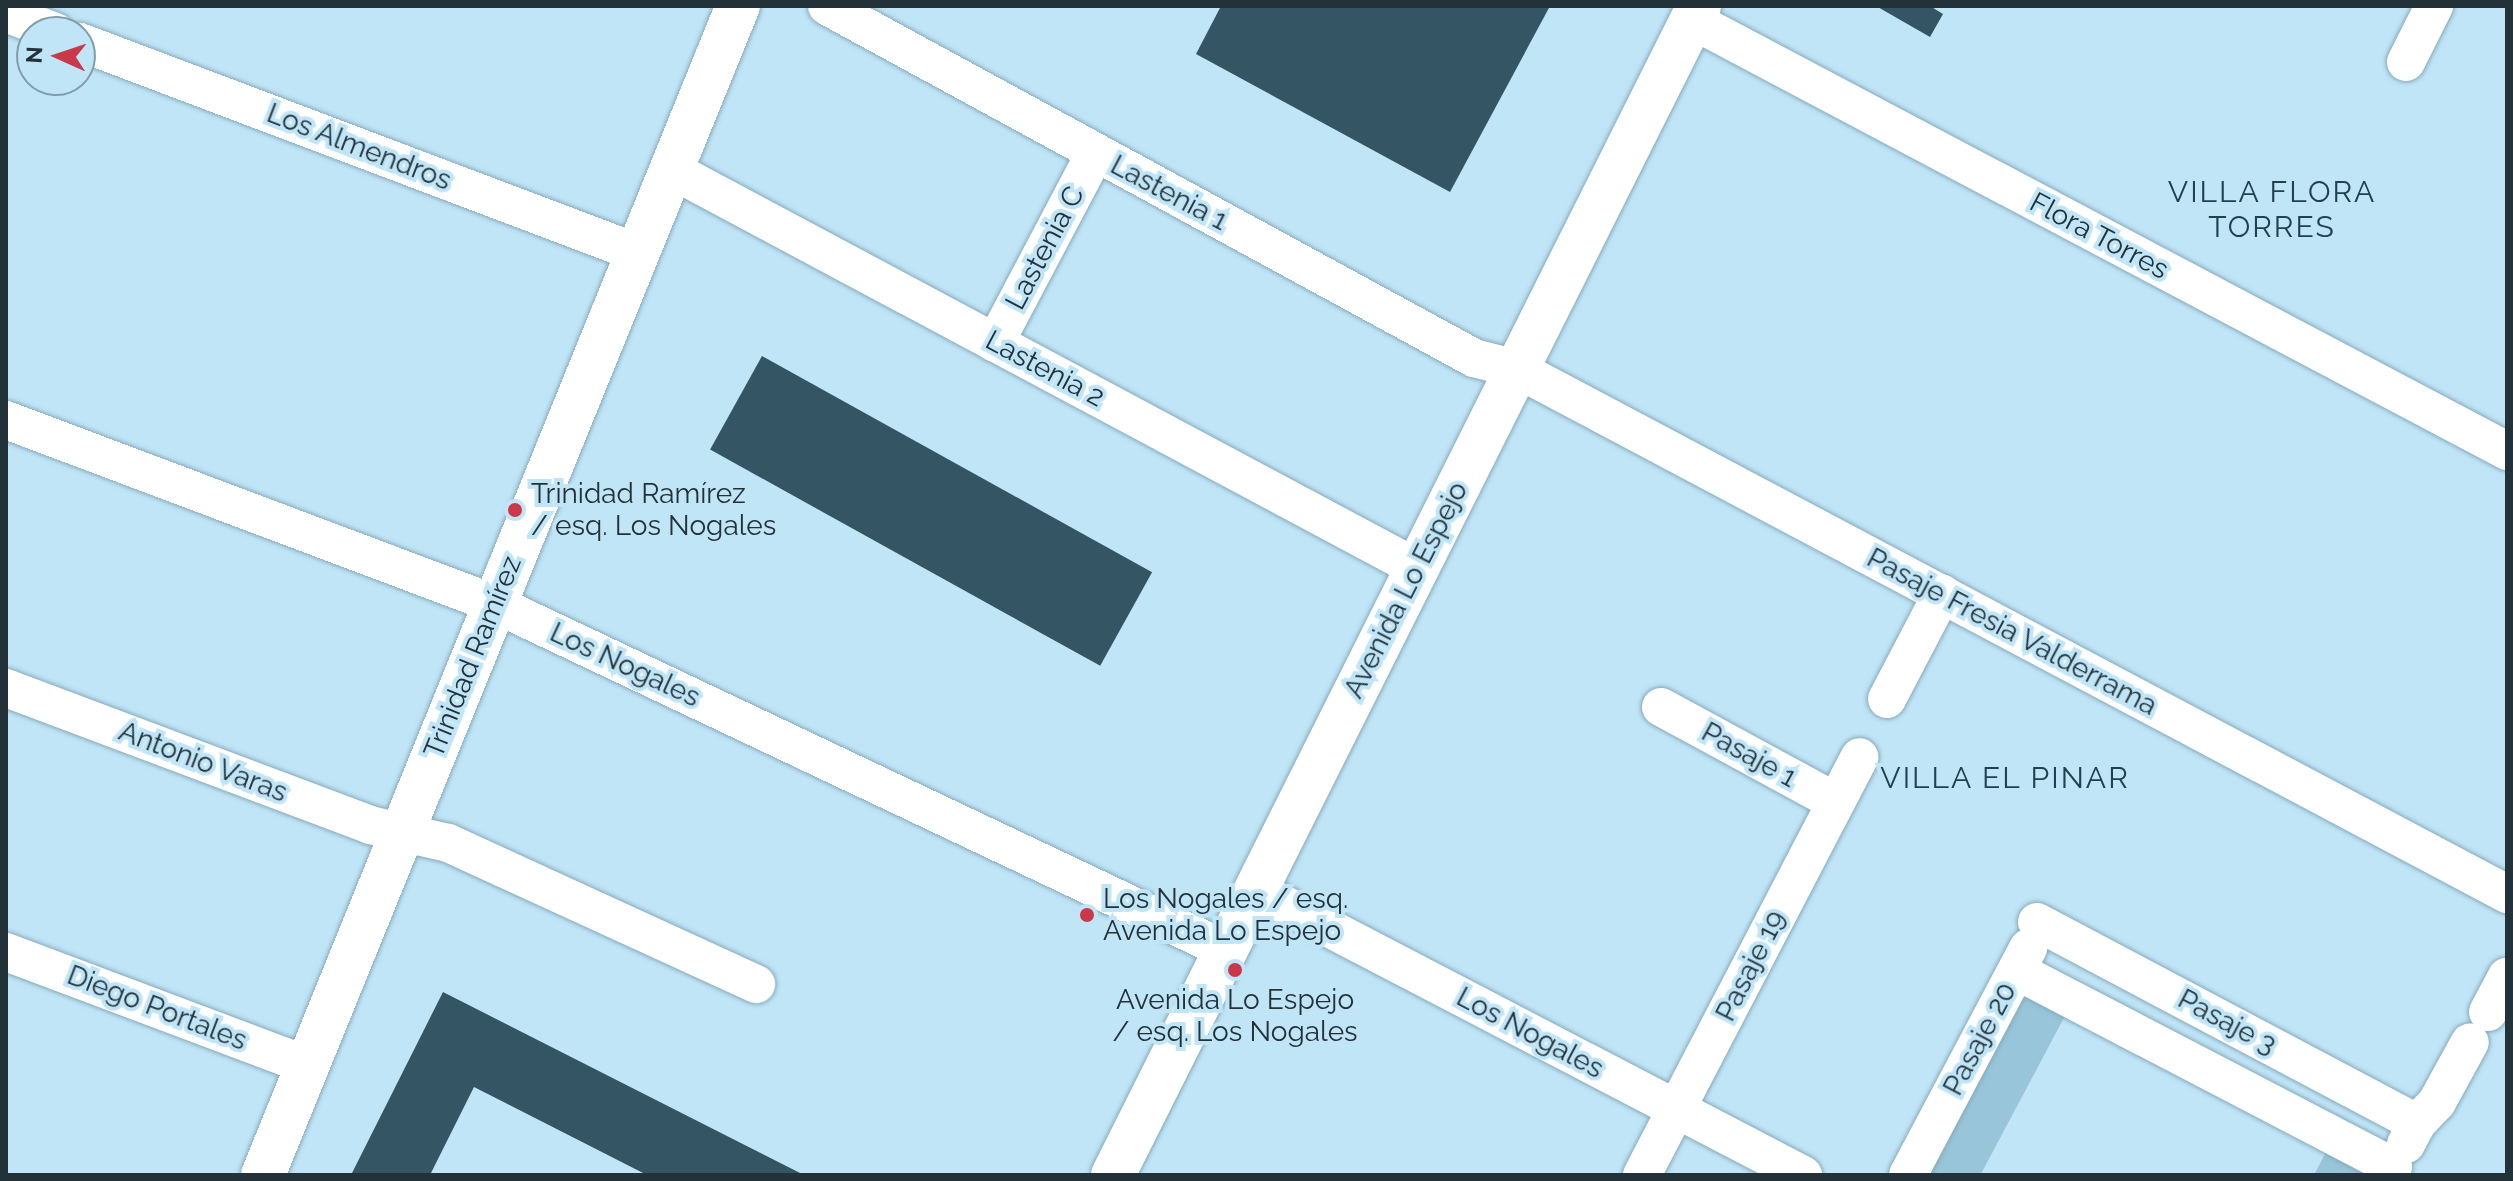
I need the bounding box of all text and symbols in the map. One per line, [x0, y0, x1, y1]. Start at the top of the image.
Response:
north arrow [16, 16, 96, 96]
text: N [21, 46, 47, 64]
street label: Los Almendros [262, 96, 456, 198]
street label: Lastenia 1 [1105, 148, 1233, 238]
district label: VILLA FLORA TORRES [2167, 174, 2377, 244]
street label: Lastenia C [999, 181, 1091, 315]
street label: Flora Torres [2024, 185, 2174, 287]
street label: Lastenia 2 [980, 324, 1110, 414]
street label: Avenida Lo Espejo [1337, 476, 1475, 704]
place label: Trinidad Ramírez / esq. Los Nogales [531, 477, 776, 543]
marker: Trinidad Ramírez / esq. Los Nogales [506, 501, 524, 519]
street label: Pasaje Fresia Valderrama [1861, 541, 2163, 723]
street label: Trinidad Ramírez [417, 551, 529, 763]
street label: Los Nogales [545, 616, 705, 714]
street label: Antonio Varas [114, 714, 292, 810]
street label: Pasaje 1 [1696, 715, 1802, 795]
district label: VILLA EL PINAR [1879, 760, 2131, 796]
place label: Los Nogales / esq. Avenida Lo Espejo [1103, 882, 1348, 948]
street label: Pasaje 19 [1709, 905, 1793, 1027]
marker: Los Nogales / esq. Avenida Lo Espejo [1078, 906, 1096, 924]
street label: Diego Portales [63, 958, 251, 1058]
marker: Avenida Lo Espejo / esq. Los Nogales [1226, 961, 1244, 979]
street label: Pasaje 20 [1936, 977, 2024, 1101]
street label: Los Nogales [1451, 980, 1609, 1086]
street label: Pasaje 3 [2172, 982, 2282, 1062]
place label: Avenida Lo Espejo / esq. Los Nogales [1112, 983, 1358, 1049]

